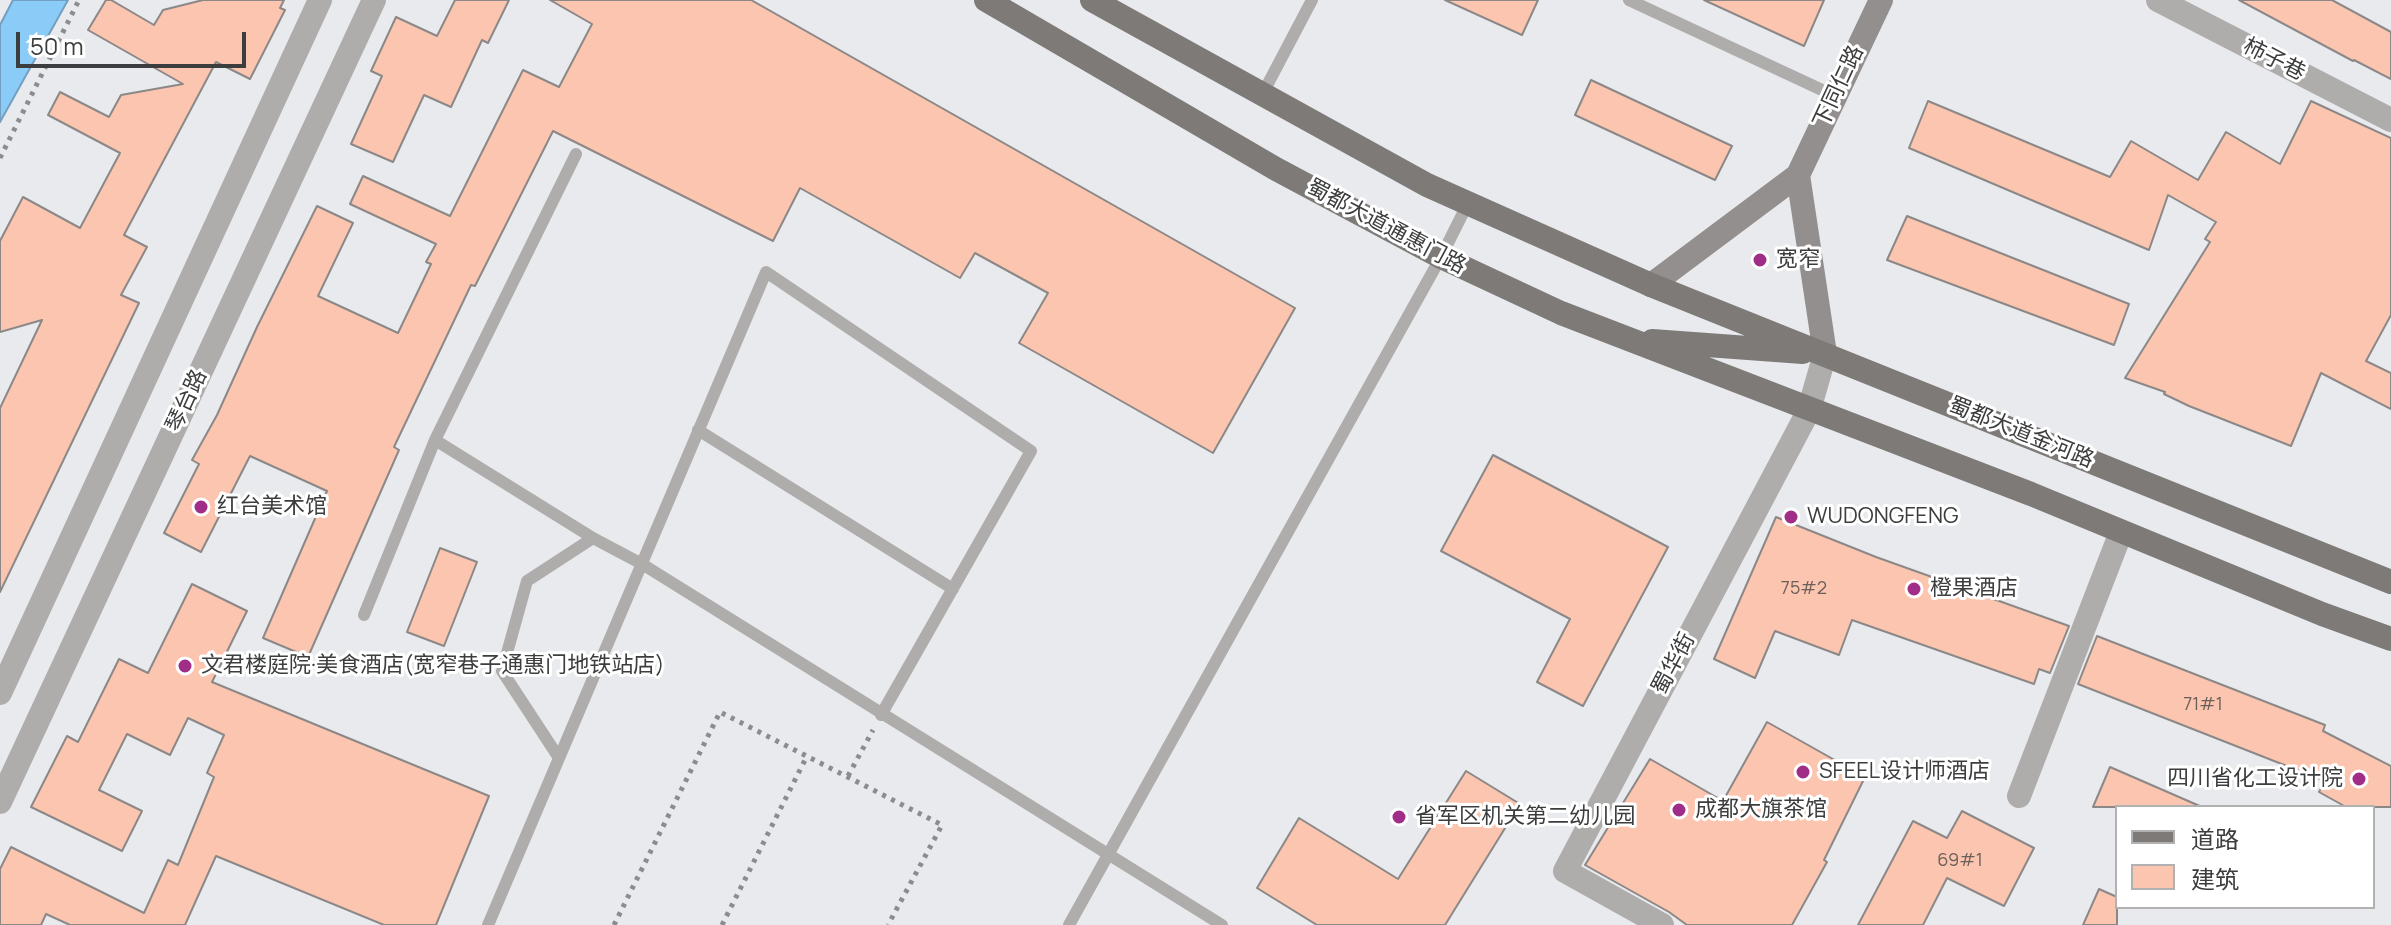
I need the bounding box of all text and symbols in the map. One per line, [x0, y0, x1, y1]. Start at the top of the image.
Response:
scale bar [20, 16, 250, 66]
text: 50 m [30, 29, 84, 62]
street label: 柿子巷 [2239, 33, 2309, 87]
street label: 下同仁路 [1808, 42, 1870, 132]
street label: 蜀都大道通惠门路 [1302, 174, 1470, 280]
place label: 宽窄 [1776, 247, 1820, 273]
marker: 宽窄 [1751, 251, 1769, 269]
street label: 琴台路 [161, 366, 213, 436]
street label: 蜀都大道金河路 [1945, 392, 2097, 474]
place label: 红台美术馆 [217, 494, 327, 520]
marker: 红台美术馆 [192, 498, 210, 516]
place label: WUDONGFENG [1807, 504, 1958, 530]
marker: WUDONGFENG [1782, 508, 1800, 526]
place label: 橙果酒店 [1930, 576, 2018, 602]
house number: 75#2 [1781, 578, 1827, 600]
marker: 橙果酒店 [1905, 580, 1923, 598]
street label: 蜀华街 [1647, 629, 1701, 699]
place label: 文君楼庭院·美食酒店(宽窄巷子通惠门地铁站店) [201, 653, 665, 679]
marker: 文君楼庭院·美食酒店(宽窄巷子通惠门地铁站店) [176, 657, 194, 675]
house number: 71#1 [2183, 694, 2223, 716]
place label: SFEEL设计师酒店 [1819, 759, 1990, 785]
marker: SFEEL设计师酒店 [1794, 763, 1812, 781]
place label: 四川省化工设计院 [2167, 766, 2343, 792]
marker: 四川省化工设计院 [2350, 770, 2368, 788]
place label: 成都大旗茶馆 [1695, 797, 1827, 823]
marker: 成都大旗茶馆 [1670, 801, 1688, 819]
place label: 省军区机关第二幼儿园 [1415, 804, 1635, 830]
legend [2115, 805, 2375, 909]
marker: 省军区机关第二幼儿园 [1390, 808, 1408, 826]
text: 道路 [2191, 822, 2239, 855]
house number: 69#1 [1937, 850, 1983, 872]
text: 建筑 [2191, 862, 2239, 895]

